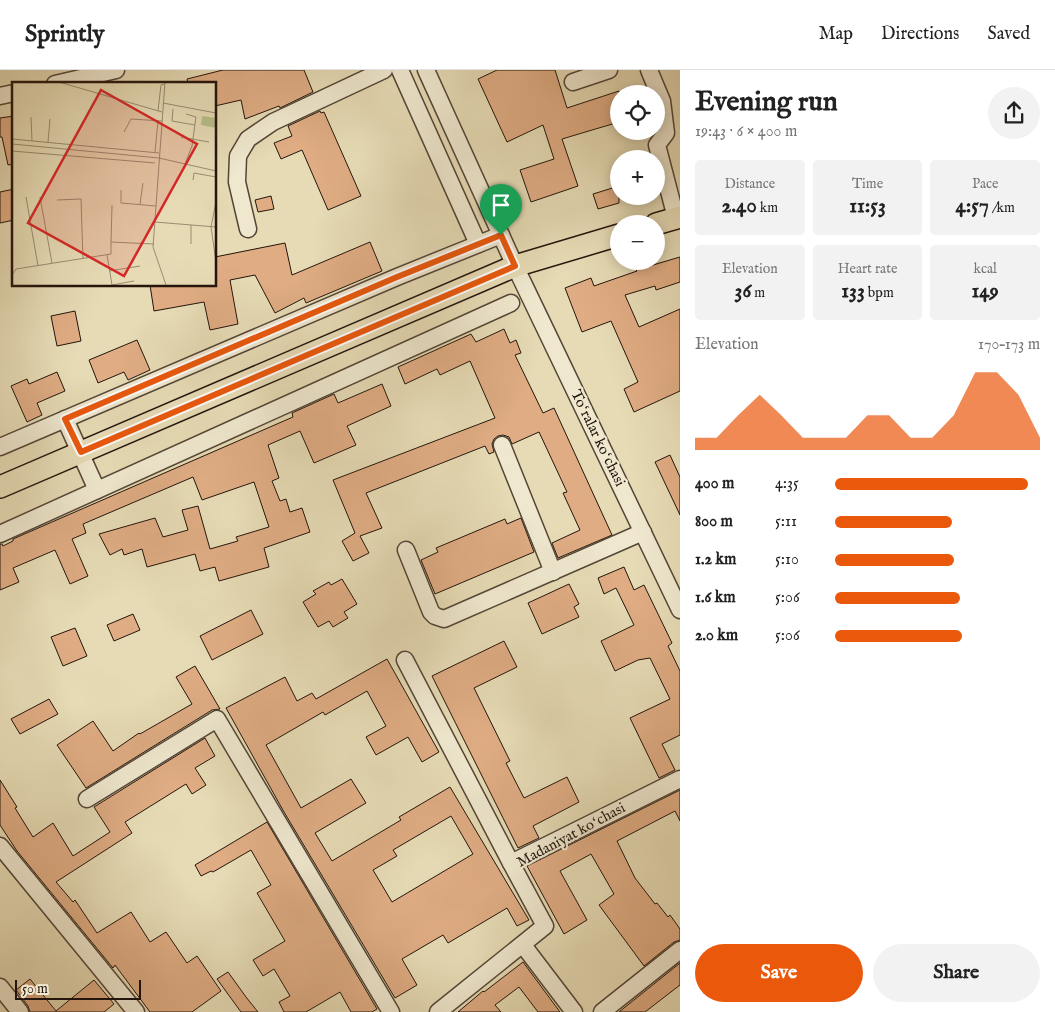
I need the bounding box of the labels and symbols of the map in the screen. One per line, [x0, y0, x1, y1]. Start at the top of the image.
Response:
inset map [12, 82, 216, 286]
pin [480, 184, 522, 235]
street label: Toʻralar koʻchasi [566, 387, 630, 489]
street label: Madaniyat koʻchasi [513, 798, 629, 872]
scale bar [15, 977, 141, 1000]

